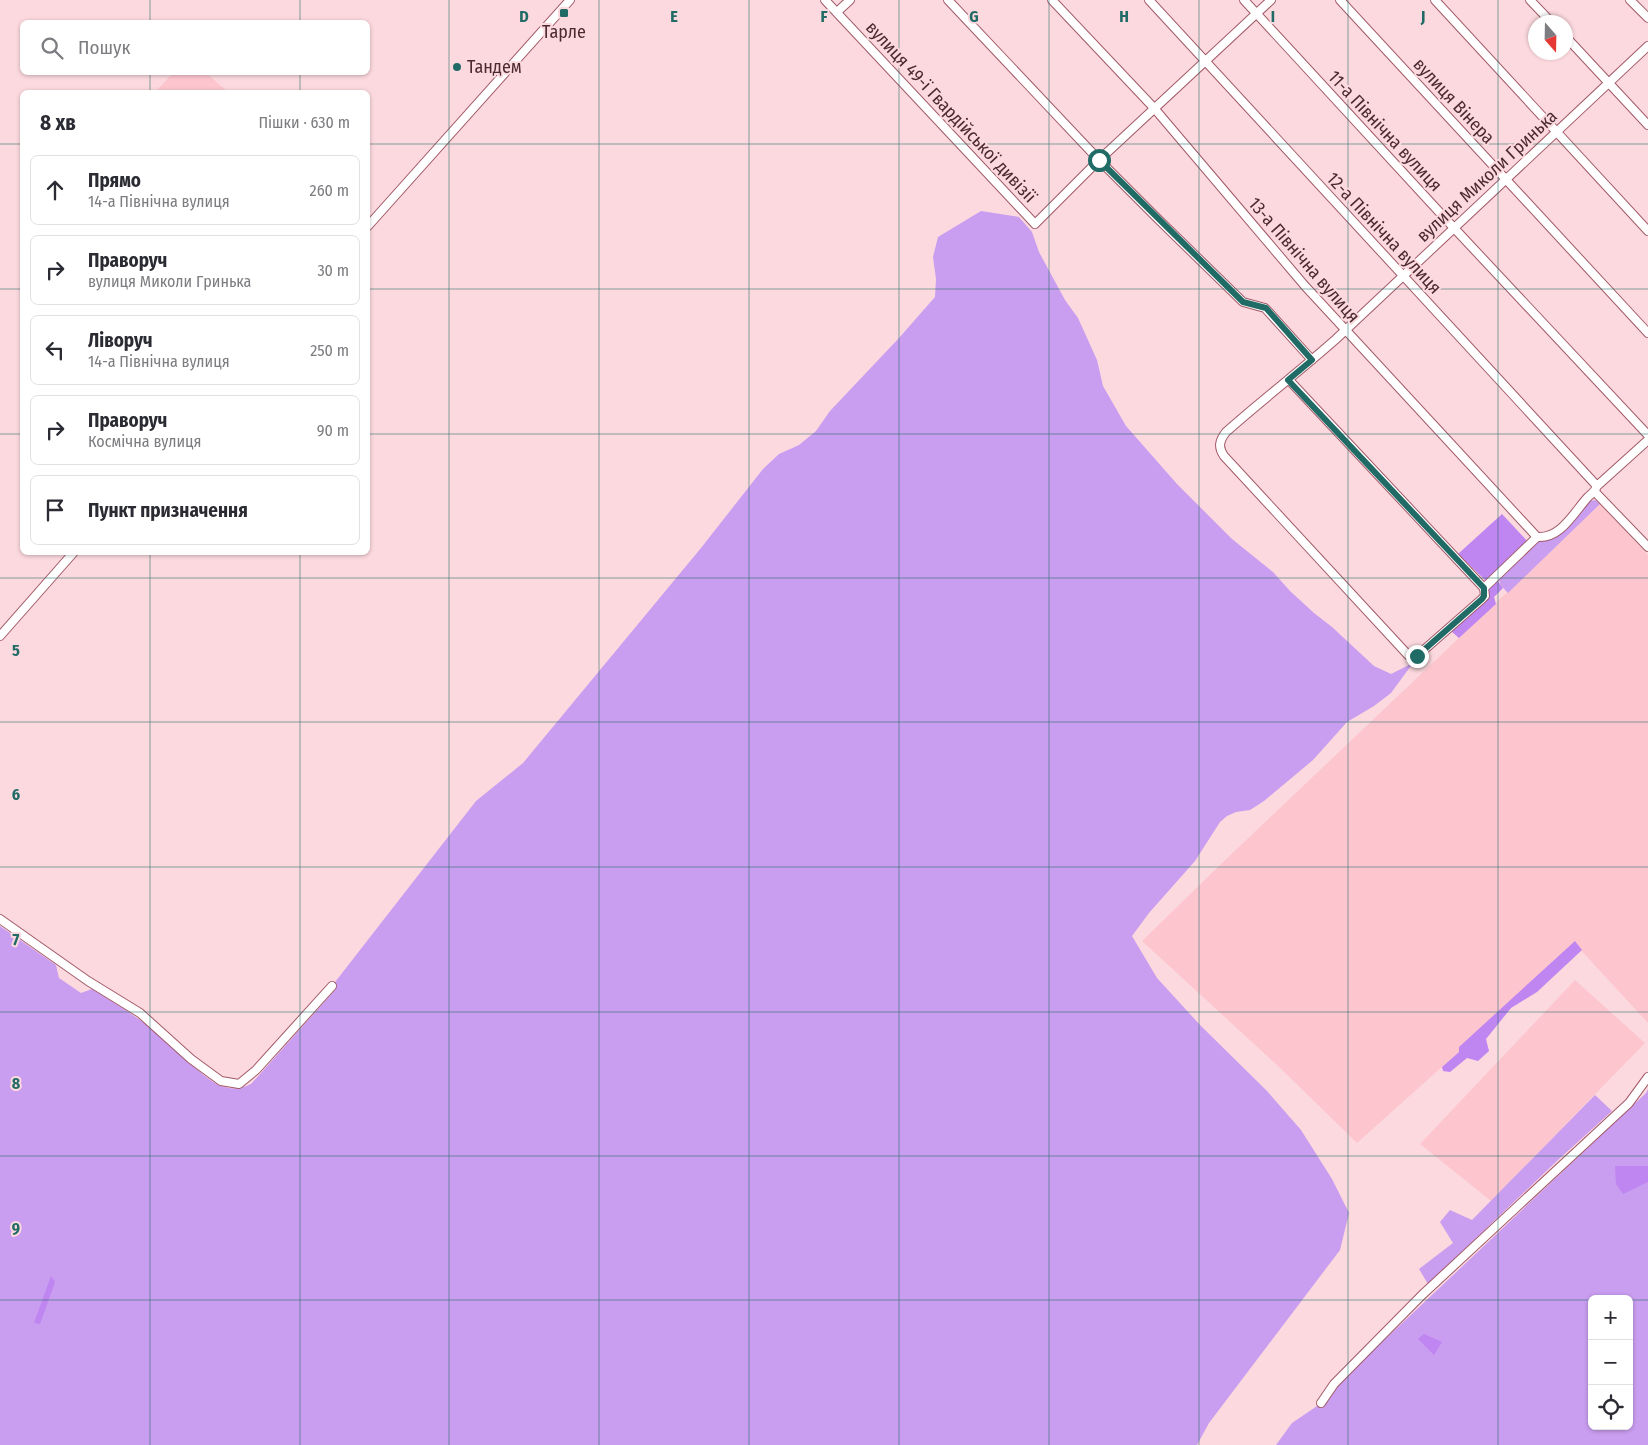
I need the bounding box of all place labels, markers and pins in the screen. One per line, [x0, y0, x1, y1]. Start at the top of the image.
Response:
marker: Тарле [558, 7, 570, 19]
place label: Тарле [542, 21, 586, 43]
place label: Тандем [467, 56, 522, 78]
marker: Тандем [451, 61, 463, 73]

